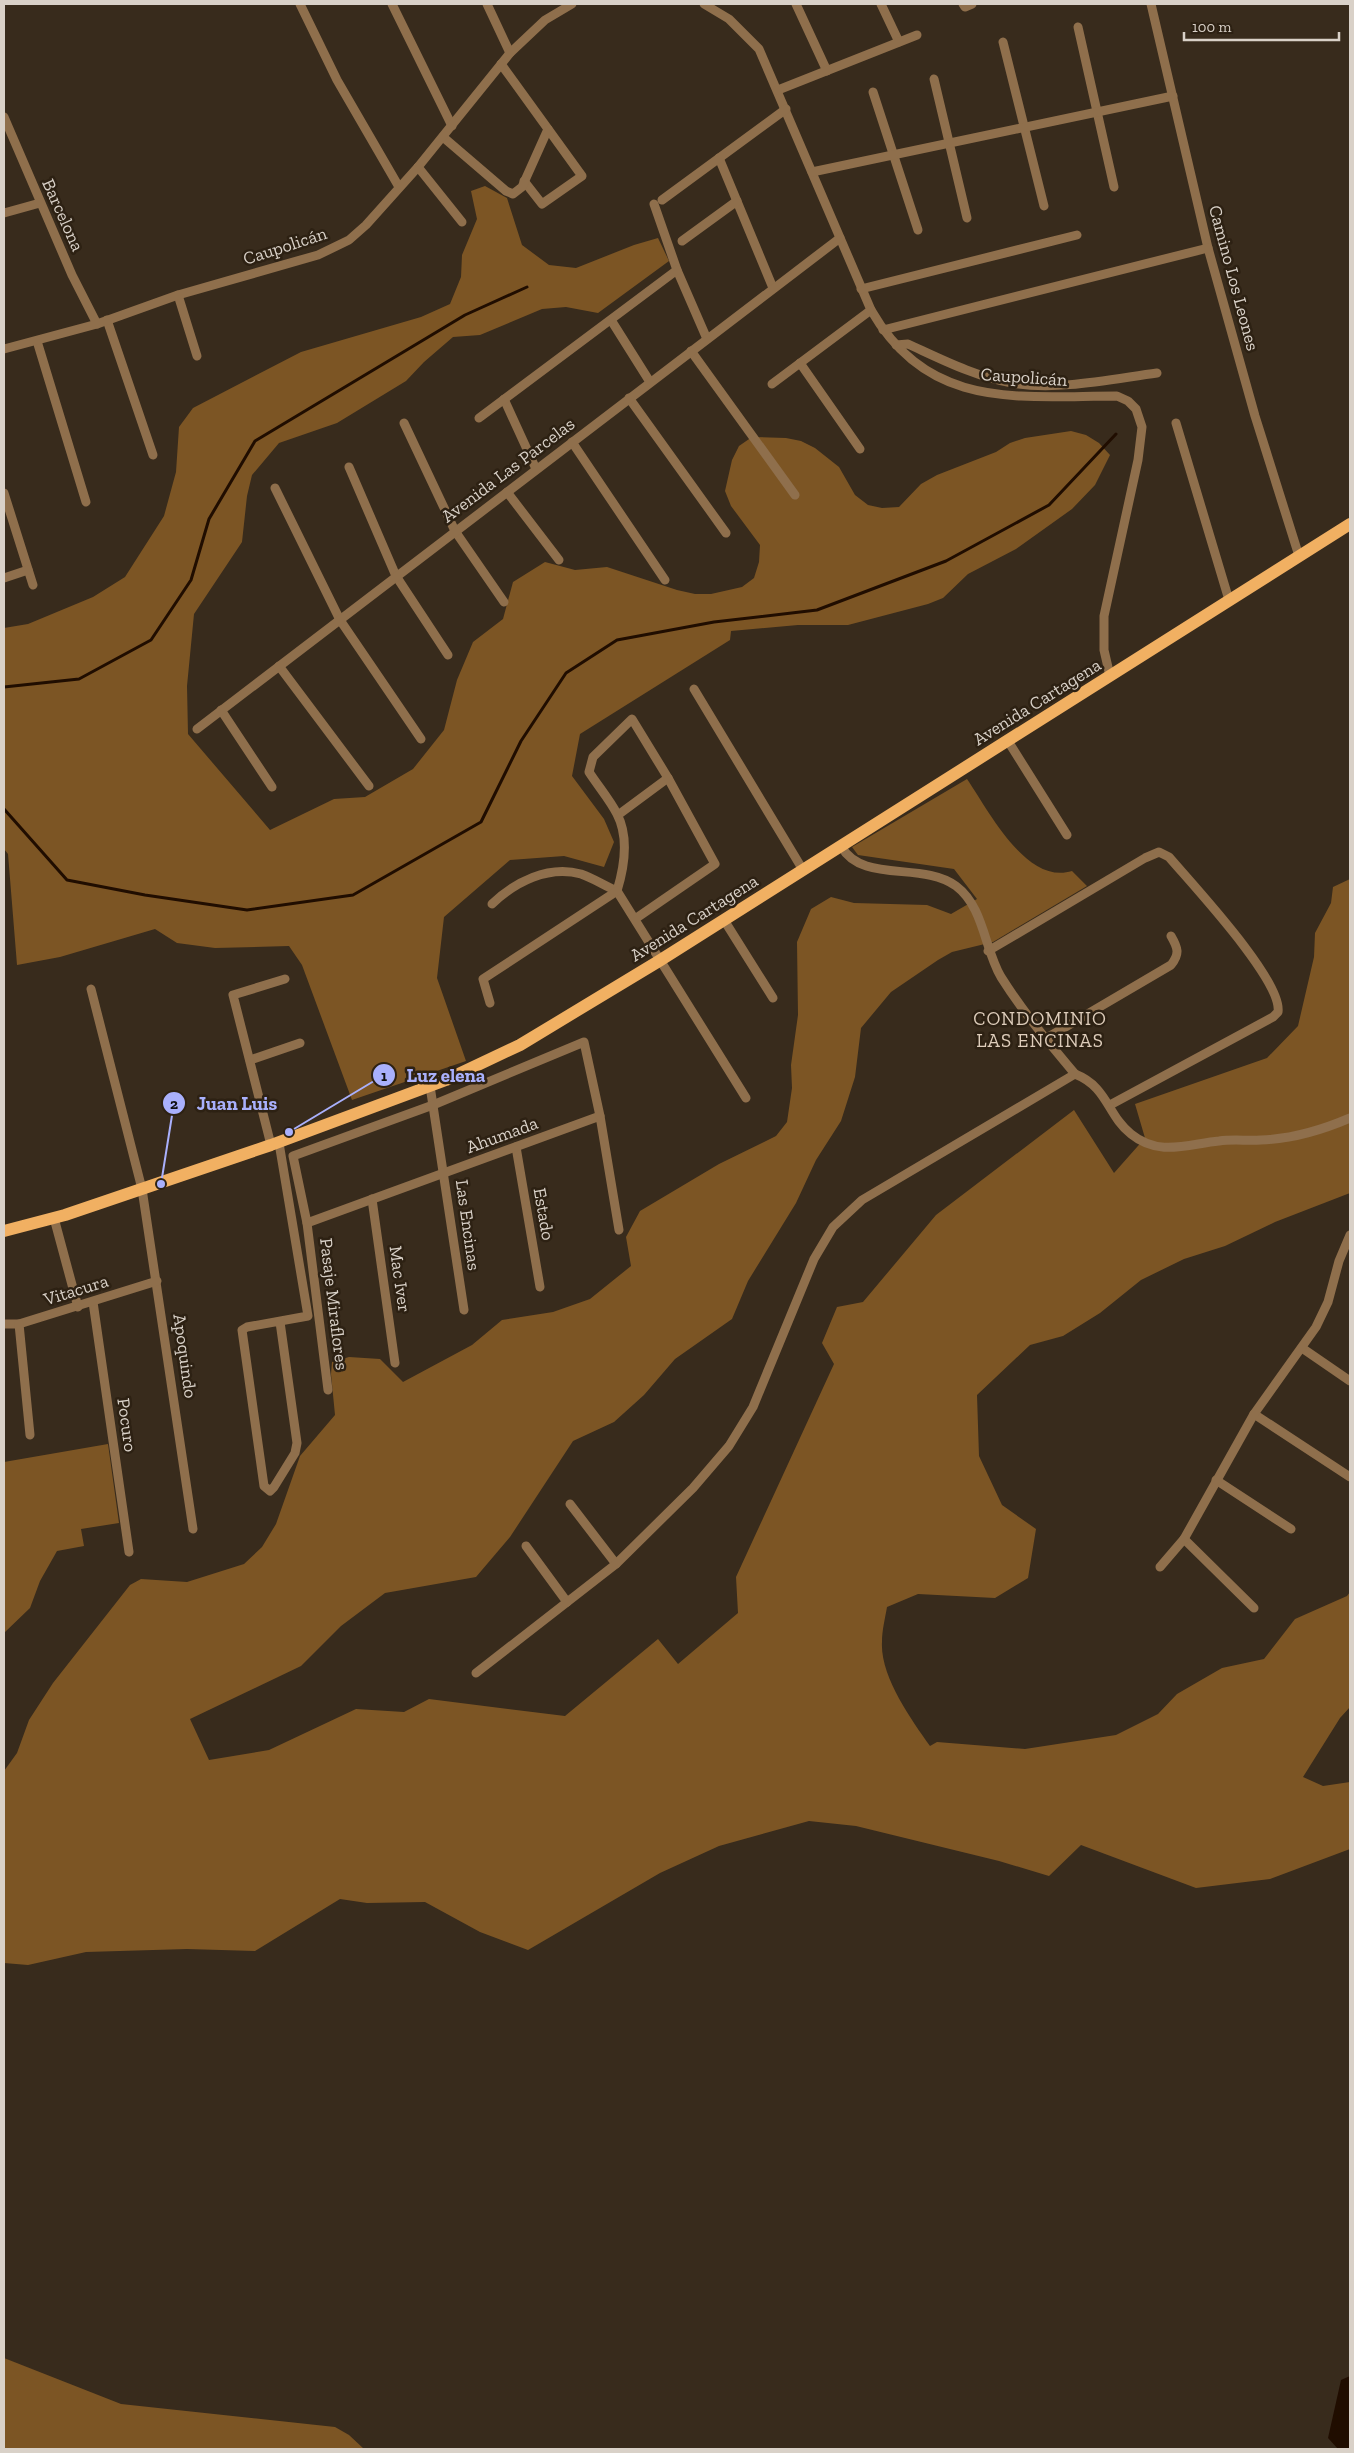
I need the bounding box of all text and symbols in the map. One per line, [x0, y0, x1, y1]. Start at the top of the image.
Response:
scale bar [1184, 10, 1339, 42]
text: 100 m [1192, 18, 1231, 36]
street label: Barcelona [37, 175, 89, 255]
street label: Camino Los Leones [1204, 203, 1264, 353]
street label: Caupolicán [240, 222, 330, 270]
street label: Caupolicán [980, 363, 1069, 391]
street label: Avenida Las Parcelas [437, 413, 579, 527]
street label: Avenida Cartagena [969, 654, 1105, 750]
street label: Avenida Cartagena [626, 870, 762, 966]
district label: CONDOMINIO LAS ENCINAS [973, 1007, 1107, 1052]
callout: Luz elena [371, 1058, 495, 1092]
text: Luz elena [407, 1064, 486, 1087]
text: 1 [381, 1067, 387, 1085]
callout: Juan Luis [162, 1086, 287, 1120]
text: Juan Luis [197, 1092, 277, 1115]
text: 2 [170, 1095, 178, 1113]
street label: Ahumada [463, 1112, 541, 1158]
street label: Las Encinas [451, 1178, 485, 1272]
street label: Estado [529, 1186, 559, 1242]
street label: Pasaje Miraflores [315, 1237, 353, 1372]
street label: Mac Iver [384, 1244, 416, 1314]
street label: Vitacura [40, 1270, 111, 1311]
street label: Apoquindo [168, 1312, 202, 1400]
street label: Pocuro [112, 1397, 142, 1453]

